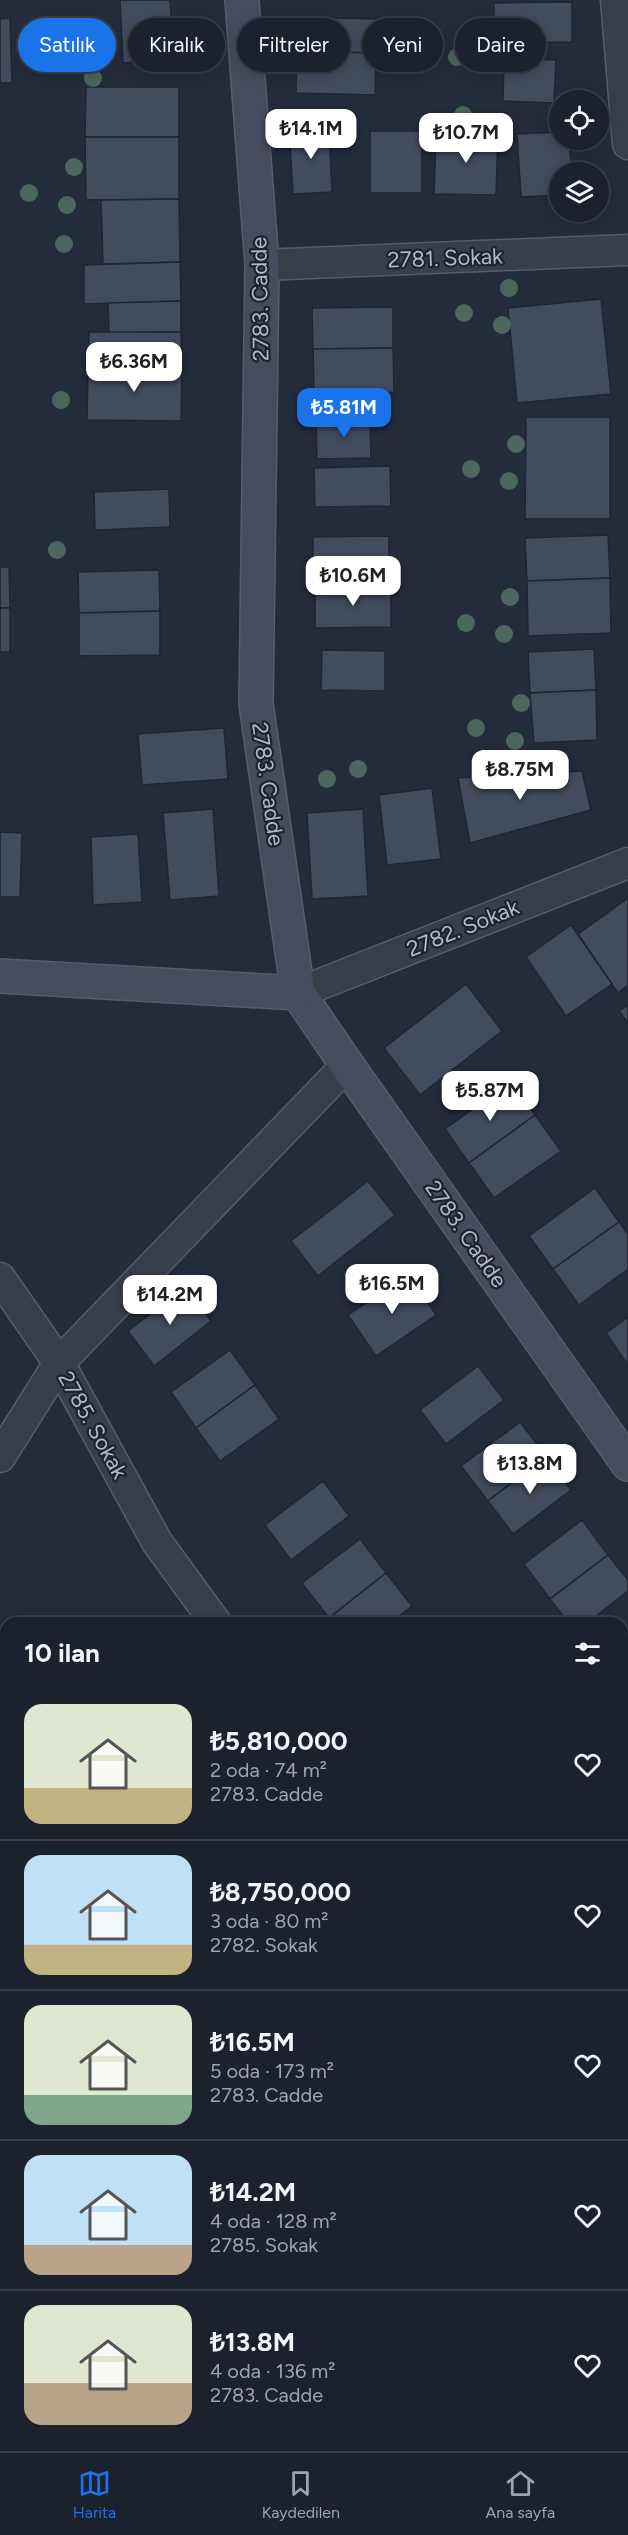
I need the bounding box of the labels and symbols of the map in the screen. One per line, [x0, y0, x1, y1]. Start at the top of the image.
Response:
pin: ₺14.1M [262, 109, 360, 160]
pin: ₺10.7M [417, 113, 515, 164]
street label: 2783. Cadde [245, 237, 275, 361]
street label: 2781. Sokak [387, 242, 503, 274]
pin: ₺6.36M [85, 342, 183, 393]
pin: ₺5.81M [295, 388, 393, 439]
pin: ₺10.6M [304, 556, 402, 607]
street label: 2783. Cadde [246, 720, 290, 848]
pin: ₺8.75M [471, 750, 569, 801]
street label: 2782. Sokak [403, 893, 523, 963]
pin: ₺5.87M [441, 1071, 539, 1122]
street label: 2783. Cadde [419, 1175, 513, 1293]
pin: ₺16.5M [343, 1264, 441, 1315]
pin: ₺14.2M [121, 1275, 219, 1326]
street label: 2785. Sokak [52, 1366, 134, 1484]
pin: ₺13.8M [481, 1444, 579, 1495]

